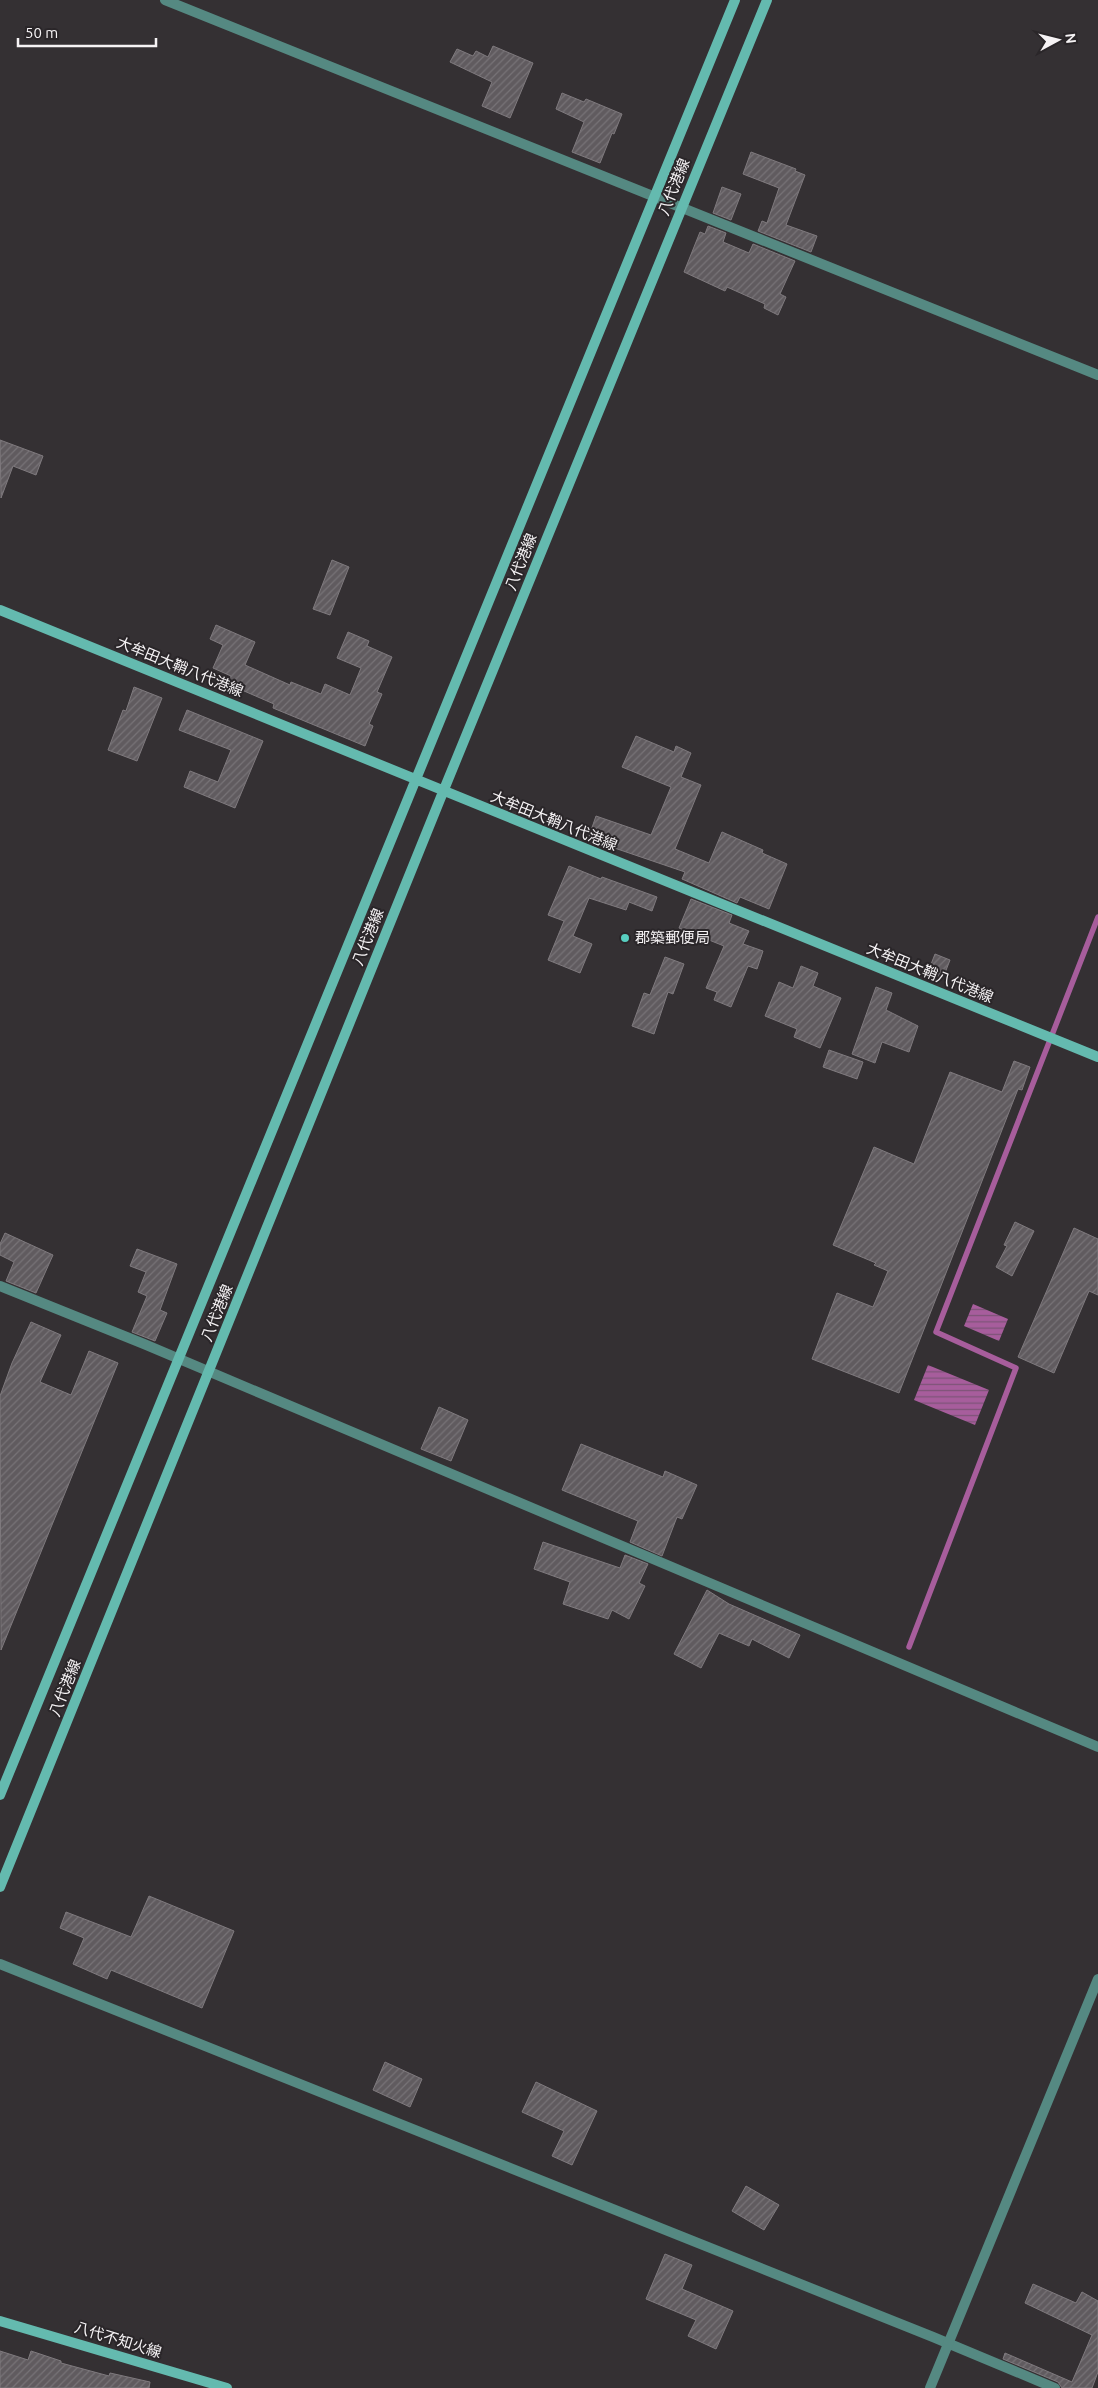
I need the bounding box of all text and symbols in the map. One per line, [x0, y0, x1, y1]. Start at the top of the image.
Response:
scale bar [18, 15, 155, 47]
north arrow [1033, 15, 1083, 65]
text: 50 m [25, 24, 58, 41]
text: N [1062, 32, 1079, 45]
street label: 八代港線 [654, 156, 693, 218]
street label: 八代港線 [501, 531, 540, 593]
street label: 大牟田大鞘八代港線 [114, 633, 246, 700]
street label: 大牟田大鞘八代港線 [488, 787, 620, 854]
street label: 八代港線 [348, 906, 387, 968]
place label: 郡築郵便局 [635, 929, 710, 946]
marker: 郡築郵便局 [619, 932, 631, 944]
street label: 大牟田大鞘八代港線 [864, 939, 996, 1006]
street label: 八代港線 [197, 1282, 236, 1344]
street label: 八代港線 [45, 1657, 84, 1719]
street label: 八代不知火線 [73, 2318, 164, 2361]

